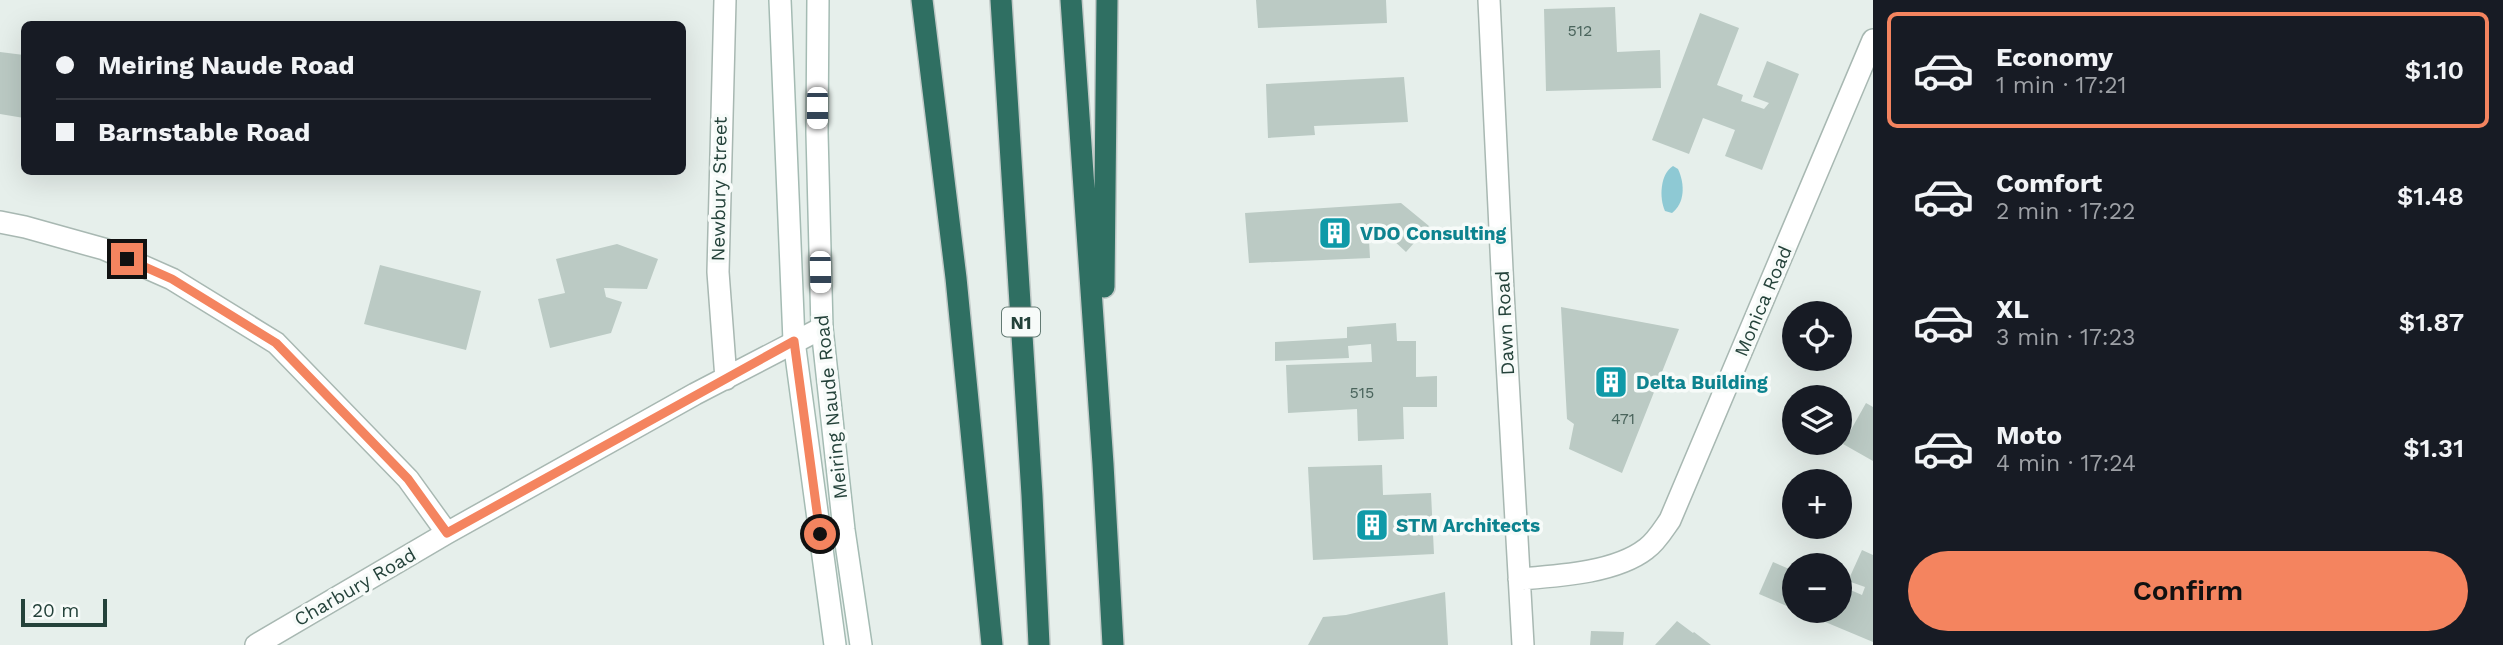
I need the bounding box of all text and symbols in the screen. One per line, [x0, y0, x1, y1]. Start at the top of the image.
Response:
house number: 512 [1568, 21, 1592, 40]
icon: car [1912, 39, 1975, 102]
text: Economy [1996, 42, 2113, 72]
text: Meiring Naude Road [98, 50, 355, 80]
text: $1.10 [2405, 55, 2464, 85]
text: 1 min · 17:21 [1996, 72, 2127, 99]
car [807, 87, 828, 129]
street label: Newbury Street [706, 116, 732, 262]
text: Barnstable Road [98, 117, 310, 147]
icon: car [1912, 165, 1975, 228]
text: Comfort [1996, 168, 2102, 198]
text: $1.48 [2397, 181, 2464, 211]
text: 2 min · 17:22 [1996, 198, 2135, 225]
building icon: VDO Consulting [1316, 214, 1354, 252]
place label: VDO Consulting [1360, 222, 1507, 245]
street label: Monica Road [1729, 242, 1797, 360]
route end [111, 243, 143, 275]
car [810, 251, 831, 293]
street label: Dawn Road [1491, 270, 1519, 376]
icon: car [1912, 291, 1975, 354]
text: XL [1996, 294, 2029, 324]
map controls [1782, 301, 1852, 623]
button: locate [1782, 301, 1852, 371]
text: $1.87 [2399, 307, 2464, 337]
road number: N1 [1002, 308, 1040, 336]
street label: Meiring Naude Road [810, 314, 852, 500]
text: 3 min · 17:23 [1996, 324, 2135, 351]
building icon: Delta Building [1592, 363, 1630, 401]
place label: Delta Building [1636, 371, 1768, 394]
house number: 515 [1350, 383, 1374, 402]
button: layers [1782, 385, 1852, 455]
house number: 471 [1611, 409, 1635, 428]
icon: car [1912, 417, 1975, 480]
text: Moto [1996, 420, 2062, 450]
text: $1.31 [2403, 433, 2464, 463]
text: 4 min · 17:24 [1996, 450, 2136, 477]
button: + [1782, 469, 1852, 539]
building icon: STM Architects [1353, 506, 1391, 544]
place label: STM Architects [1396, 514, 1540, 537]
route start [804, 518, 836, 550]
street label: Charbury Road [290, 543, 420, 631]
button: Confirm [1908, 551, 2468, 631]
button: − [1782, 553, 1852, 623]
scale bar [21, 596, 107, 628]
text: 20 m [32, 599, 79, 622]

